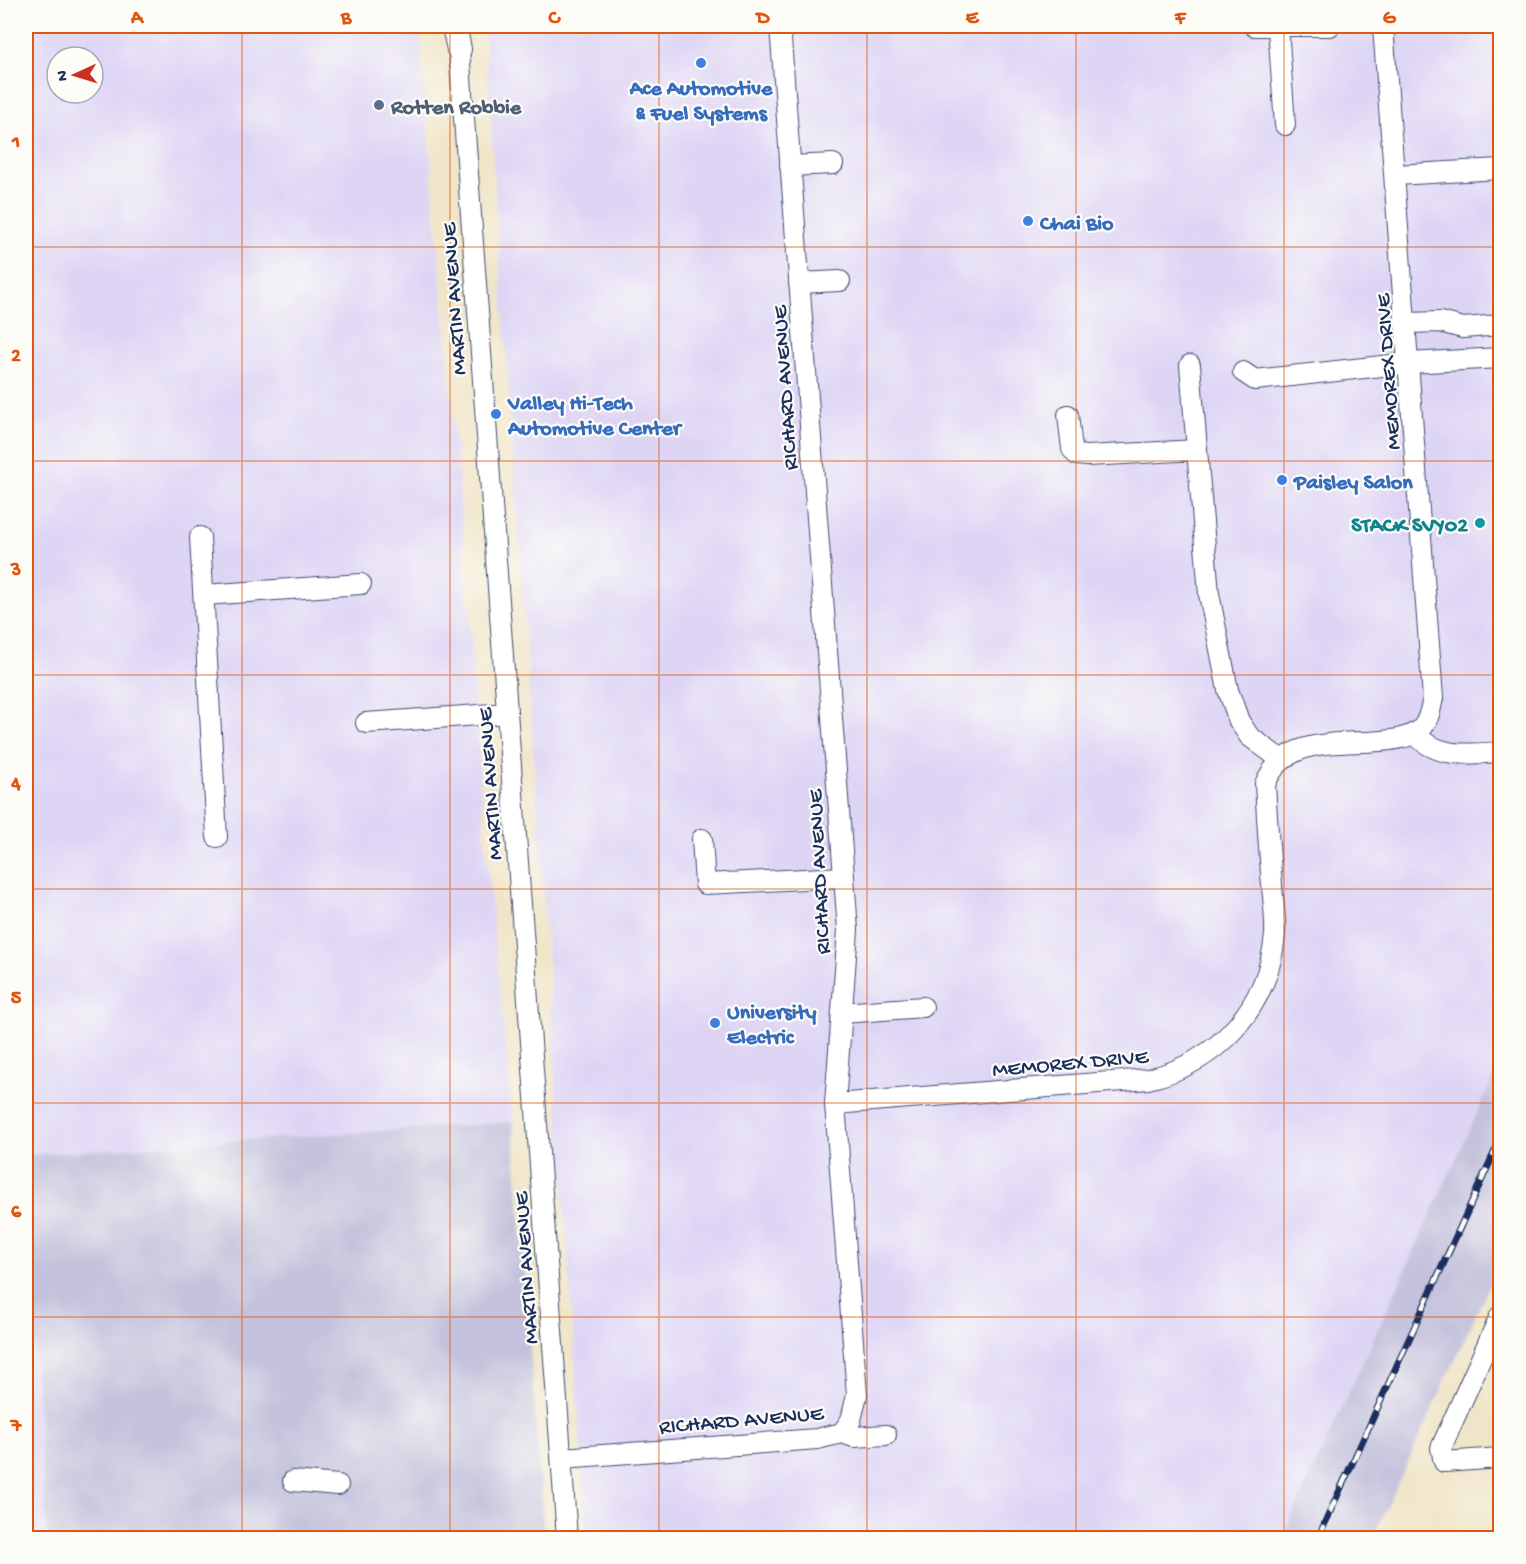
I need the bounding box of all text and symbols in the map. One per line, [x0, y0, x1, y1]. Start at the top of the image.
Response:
text: A [130, 8, 145, 31]
text: B [340, 8, 352, 31]
text: C [548, 8, 562, 31]
text: D [754, 8, 770, 31]
text: E [966, 8, 980, 31]
text: F [1174, 8, 1187, 31]
text: G [1383, 8, 1397, 31]
north arrow [45, 45, 105, 105]
marker: Ace Automotive & Fuel Systems [694, 56, 708, 70]
text: N [54, 69, 73, 82]
place label: Ace Automotive & Fuel Systems [629, 77, 773, 128]
place label: Rotten Robbie [390, 96, 522, 122]
marker: Rotten Robbie [372, 98, 386, 112]
text: 1 [11, 132, 20, 155]
place label: Chai Bio [1039, 212, 1114, 238]
marker: Chai Bio [1021, 214, 1035, 228]
street label: MARTIN AVENUE [438, 220, 474, 376]
street label: MEMOREX DRIVE [1371, 291, 1408, 451]
street label: RICHARD AVENUE [768, 303, 806, 471]
text: 2 [11, 346, 21, 369]
place label: Valley Hi-Tech Automotive Center [507, 392, 683, 443]
marker: Valley Hi-Tech Automotive Center [489, 407, 503, 421]
place label: Paisley Salon [1293, 471, 1413, 497]
marker: Paisley Salon [1275, 473, 1289, 487]
place label: STACK SVY02 [1351, 514, 1468, 540]
marker: STACK SVY02 [1473, 516, 1487, 530]
text: 3 [10, 560, 21, 583]
street label: MARTIN AVENUE [474, 705, 510, 861]
text: 4 [10, 774, 21, 797]
street label: RICHARD AVENUE [804, 787, 838, 955]
text: 5 [11, 988, 22, 1011]
place label: University Electric [727, 1001, 817, 1052]
marker: University Electric [708, 1016, 722, 1030]
street label: MEMOREX DRIVE [991, 1045, 1151, 1085]
street label: MARTIN AVENUE [510, 1189, 546, 1345]
text: 6 [11, 1202, 22, 1225]
street label: RICHARD AVENUE [658, 1402, 826, 1442]
text: 7 [10, 1416, 23, 1439]

